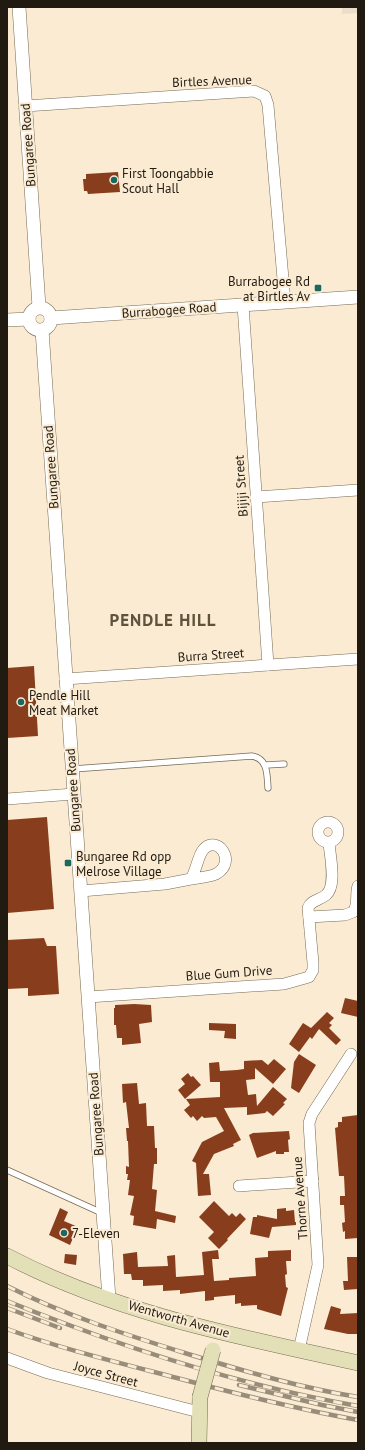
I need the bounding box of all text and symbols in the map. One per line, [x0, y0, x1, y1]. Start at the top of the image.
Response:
street label: Birtles Avenue [172, 71, 252, 91]
street label: Bungaree Road [17, 103, 39, 187]
place label: First Toongabbie Scout Hall [122, 165, 214, 197]
marker: First Toongabbie Scout Hall [109, 175, 119, 185]
place label: Burrabogee Rd at Birtles Av [228, 273, 311, 305]
marker: Burrabogee Rd at Birtles Av [313, 283, 323, 293]
street label: Burrabogee Road [121, 298, 217, 322]
street label: Bungaree Road [40, 425, 62, 509]
street label: Bijiji Street [230, 454, 252, 517]
district label: PENDLE HILL [109, 609, 217, 631]
street label: Burra Street [177, 644, 245, 666]
place label: Pendle Hill Meat Market [29, 687, 99, 719]
marker: Pendle Hill Meat Market [16, 697, 26, 707]
street label: Bungaree Road [62, 748, 84, 832]
place label: Bungaree Rd opp Melrose Village [76, 848, 171, 880]
marker: Bungaree Rd opp Melrose Village [63, 858, 73, 868]
street label: Blue Gum Drive [185, 962, 273, 984]
street label: Bungaree Road [85, 1072, 107, 1156]
street label: Thorne Avenue [289, 1156, 311, 1240]
place label: 7-Eleven [72, 1225, 120, 1242]
marker: 7-Eleven [59, 1228, 69, 1238]
street label: Wentworth Avenue [126, 1296, 232, 1342]
street label: Joyce Street [71, 1357, 140, 1391]

